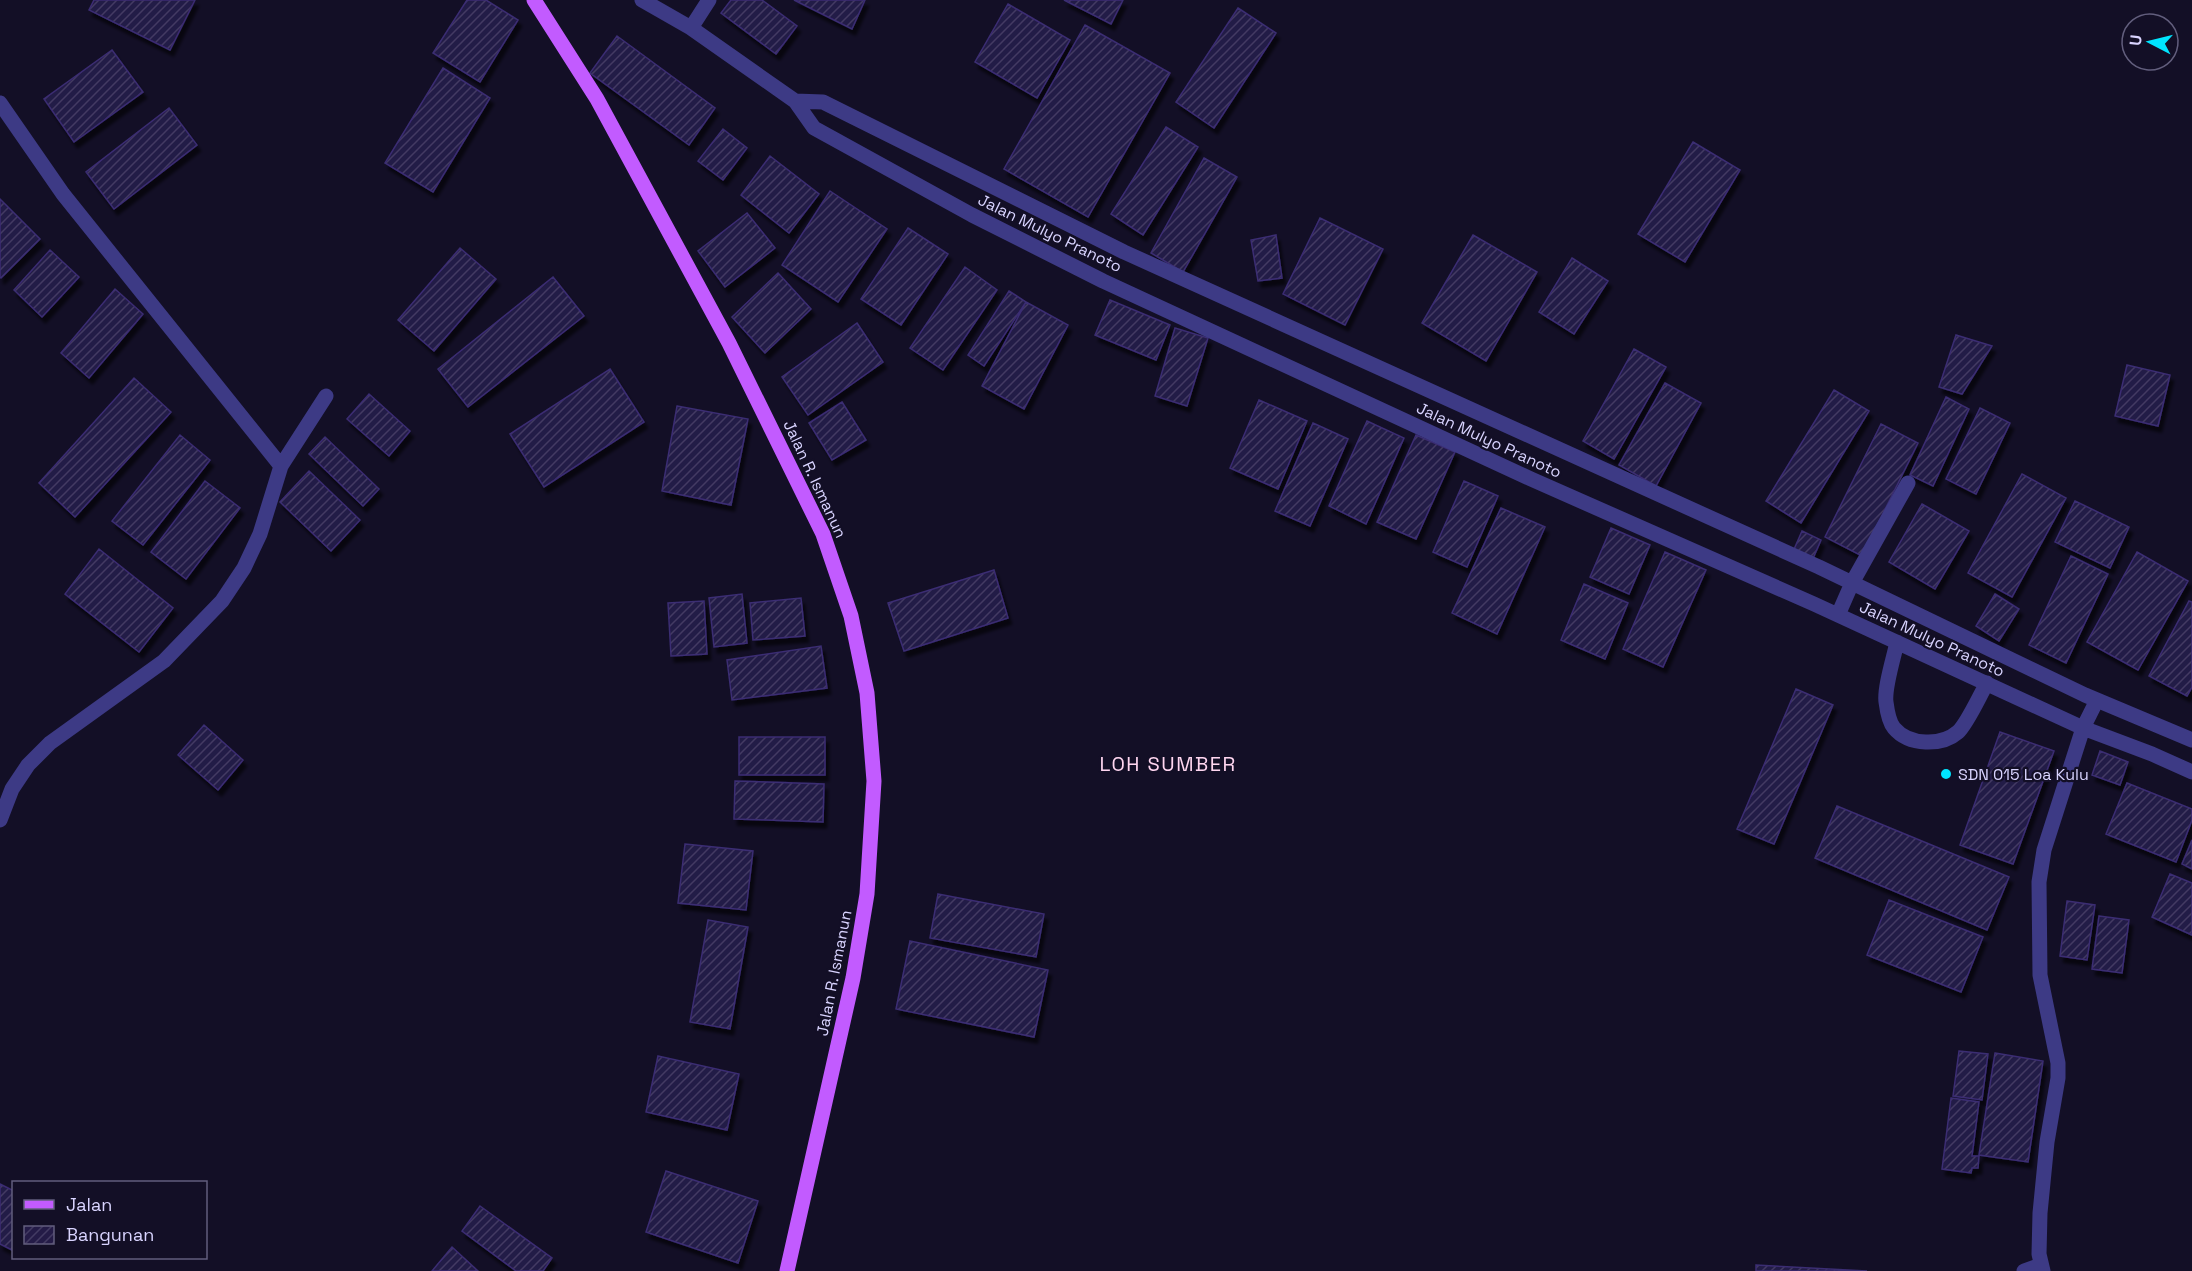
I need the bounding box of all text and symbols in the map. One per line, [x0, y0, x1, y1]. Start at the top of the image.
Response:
north arrow [2120, 12, 2180, 72]
text: U [2125, 34, 2147, 47]
street label: Jalan Mulyo Pranoto [975, 189, 1125, 277]
street label: Jalan Mulyo Pranoto [1413, 397, 1565, 483]
street label: Jalan R. Ismanun [779, 417, 851, 541]
street label: Jalan Mulyo Pranoto [1856, 596, 2008, 682]
district label: LOH SUMBER [1099, 751, 1237, 777]
place label: SDN 015 Loa Kulu [1958, 764, 2089, 785]
marker: SDN 015 Loa Kulu [1939, 767, 1953, 781]
street label: Jalan R. Ismanun [812, 908, 856, 1038]
legend [12, 1181, 207, 1259]
text: Jalan [66, 1193, 112, 1216]
text: Bangunan [66, 1223, 154, 1246]

